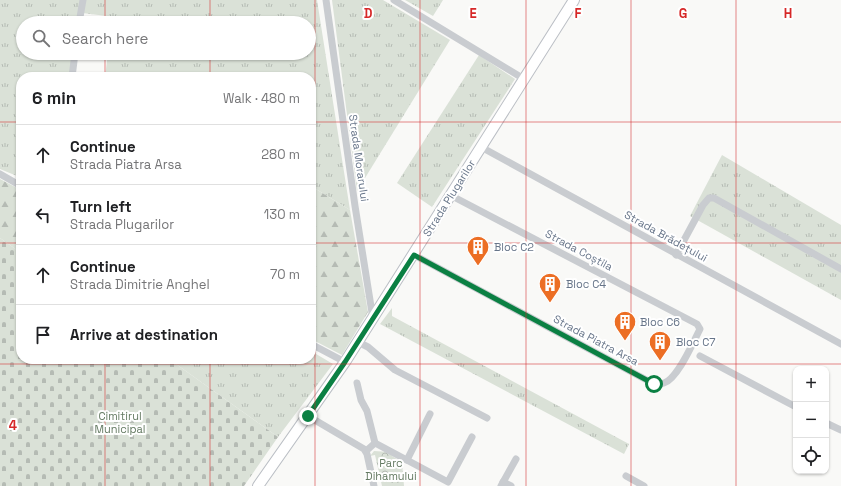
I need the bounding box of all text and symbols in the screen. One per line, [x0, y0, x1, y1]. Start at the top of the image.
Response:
text: D [364, 5, 373, 22]
text: E [469, 5, 477, 22]
text: F [575, 5, 582, 22]
text: G [679, 5, 687, 22]
text: H [784, 5, 792, 22]
search box [16, 16, 316, 60]
icon: search [30, 27, 52, 49]
text: Search here [62, 29, 148, 48]
text: 6 min [32, 87, 76, 109]
text: Walk · 480 m [223, 90, 300, 107]
street label: Strada Morarului [346, 114, 372, 203]
text: Continue [70, 137, 136, 156]
icon: ahead [32, 144, 54, 166]
text: 280 m [261, 146, 300, 163]
text: Strada Piatra Arsa [70, 156, 182, 173]
street label: Strada Plugarilor [420, 157, 478, 239]
text: Turn left [70, 197, 132, 216]
icon: left [32, 204, 54, 226]
text: 130 m [264, 206, 300, 223]
street label: Strada Brădețului [622, 207, 710, 265]
text: Strada Plugarilor [70, 216, 174, 233]
street label: Strada Coștila [543, 226, 616, 274]
building icon: Bloc C2 [465, 234, 491, 267]
place label: Bloc C2 [494, 240, 534, 254]
text: Continue [70, 257, 136, 276]
icon: ahead [32, 264, 54, 286]
text: 70 m [270, 266, 300, 283]
building icon: Bloc C4 [537, 271, 563, 304]
text: Strada Dimitrie Anghel [70, 276, 210, 293]
place label: Bloc C4 [566, 277, 606, 291]
building icon: Bloc C6 [612, 309, 638, 342]
street label: Strada Piatra Arsa [551, 312, 642, 369]
place label: Bloc C6 [640, 315, 680, 329]
icon: arrive [32, 324, 54, 346]
text: Arrive at destination [70, 325, 218, 344]
building icon: Bloc C7 [647, 329, 673, 362]
place label: Bloc C7 [676, 335, 715, 349]
map controls [793, 366, 829, 474]
button: + [793, 366, 829, 402]
route start [645, 375, 663, 393]
button: − [793, 402, 829, 438]
route end [299, 407, 317, 425]
park label: Cimitirul Municipal [94, 409, 146, 436]
text: 4 [9, 417, 17, 434]
button: locate [793, 438, 829, 474]
park label: Parc Dihamului [365, 456, 417, 483]

